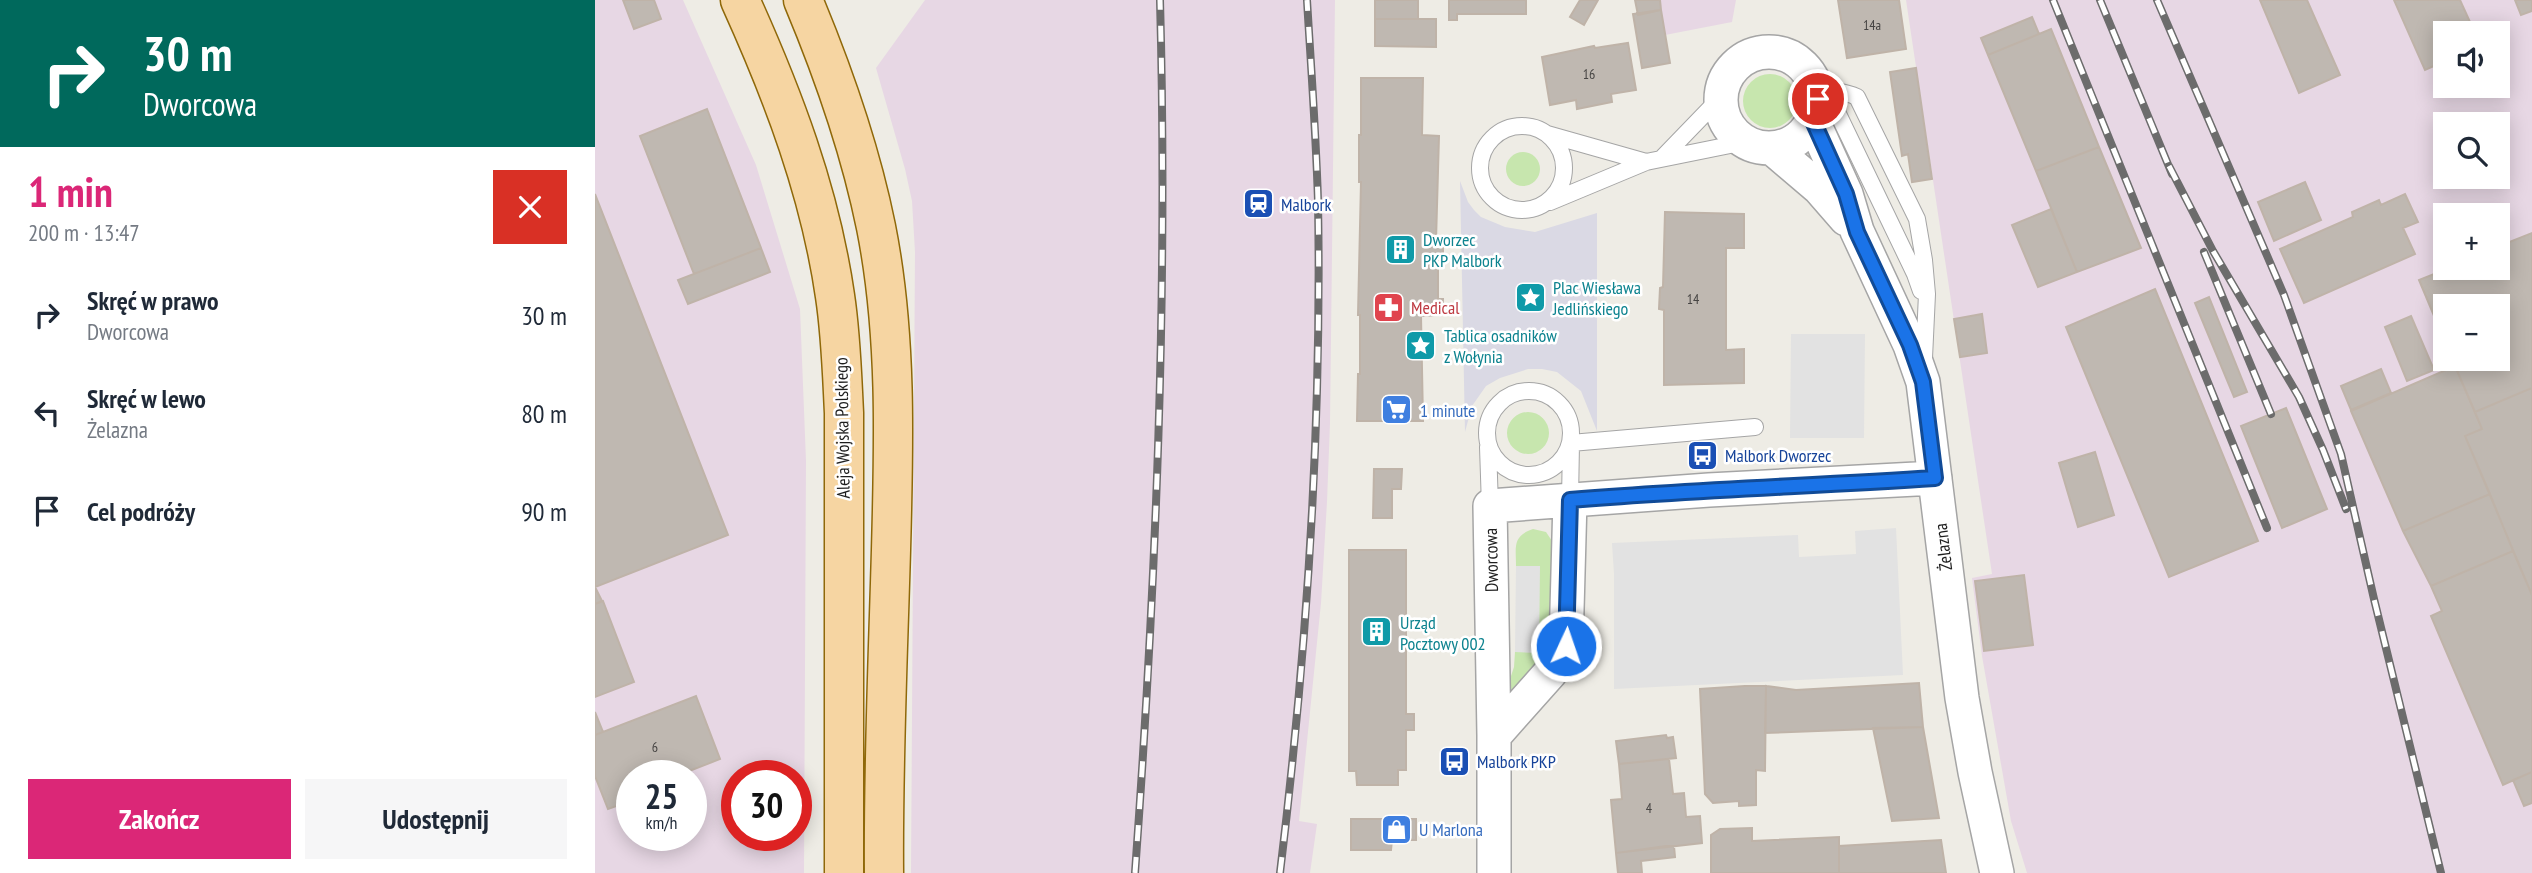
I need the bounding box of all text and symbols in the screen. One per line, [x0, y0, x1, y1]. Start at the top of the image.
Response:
house number: 14a [1863, 16, 1881, 34]
text: 30 m [143, 21, 232, 85]
map controls [2433, 21, 2510, 371]
button: sound [2433, 21, 2510, 98]
icon: right [28, 28, 119, 119]
house number: 16 [1583, 65, 1595, 83]
pin [1788, 69, 1848, 129]
icon: arrive [1799, 80, 1837, 118]
text: Dworcowa [143, 83, 257, 125]
button: search [2433, 112, 2510, 189]
text: 1 min [28, 164, 113, 219]
button: close [493, 170, 567, 244]
station icon: Malbork [1241, 187, 1275, 221]
place label: Malbork [1281, 193, 1331, 216]
button: + [2433, 203, 2510, 280]
text: 200 m · 13:47 [28, 218, 140, 247]
place label: Dworzec PKP Malbork [1423, 228, 1502, 272]
building icon: Dworzec PKP Malbork [1383, 232, 1417, 266]
place label: Plac Wiesława Jedlińskiego [1552, 276, 1641, 320]
place icon: Plac Wiesława Jedlińskiego [1513, 280, 1547, 314]
text: Skręć w prawo [87, 284, 218, 317]
pharmacy icon: Medical [1371, 290, 1405, 324]
house number: 14 [1687, 290, 1700, 308]
button: − [2433, 294, 2510, 371]
icon: right [28, 296, 66, 334]
place label: Medical [1411, 296, 1460, 319]
text: 30 m [521, 299, 567, 332]
text: Dworcowa [87, 317, 169, 346]
place label: Tablica osadników z Wołynia [1444, 324, 1557, 368]
place icon: Tablica osadników z Wołynia [1404, 328, 1438, 362]
street label: Aleja Wojska Polskiego [829, 357, 855, 499]
text: Skręć w lewo [87, 382, 206, 415]
supermarket icon: 1 minute [1380, 393, 1414, 427]
icon: left [28, 394, 66, 432]
text: 80 m [521, 397, 567, 430]
place label: 1 minute [1420, 399, 1476, 422]
text: Żelazna [87, 415, 148, 444]
bus stop icon: Malbork Dworzec [1685, 438, 1719, 472]
place label: Malbork Dworzec [1725, 444, 1832, 467]
icon: arrive [28, 492, 66, 530]
text: Cel podróży [87, 495, 195, 528]
text: 90 m [521, 495, 567, 528]
street label: Żelazna [1929, 522, 1957, 572]
street label: Dworcowa [1479, 528, 1503, 592]
position arrow [1529, 609, 1603, 683]
place label: Urząd Pocztowy 002 [1400, 611, 1486, 655]
building icon: Urząd Pocztowy 002 [1360, 615, 1394, 649]
house number: 6 [652, 738, 658, 756]
bus stop icon: Malbork PKP [1437, 744, 1471, 778]
place label: Malbork PKP [1477, 750, 1556, 773]
speed limit sign: 30 [721, 760, 812, 851]
text: 25 [645, 773, 678, 819]
button: Zakończ [28, 779, 291, 859]
button: Udostępnij [305, 779, 567, 859]
house number: 4 [1646, 799, 1653, 817]
text: km/h [646, 811, 677, 834]
shop icon: U Marlona [1379, 812, 1413, 846]
place label: U Marlona [1419, 818, 1483, 841]

